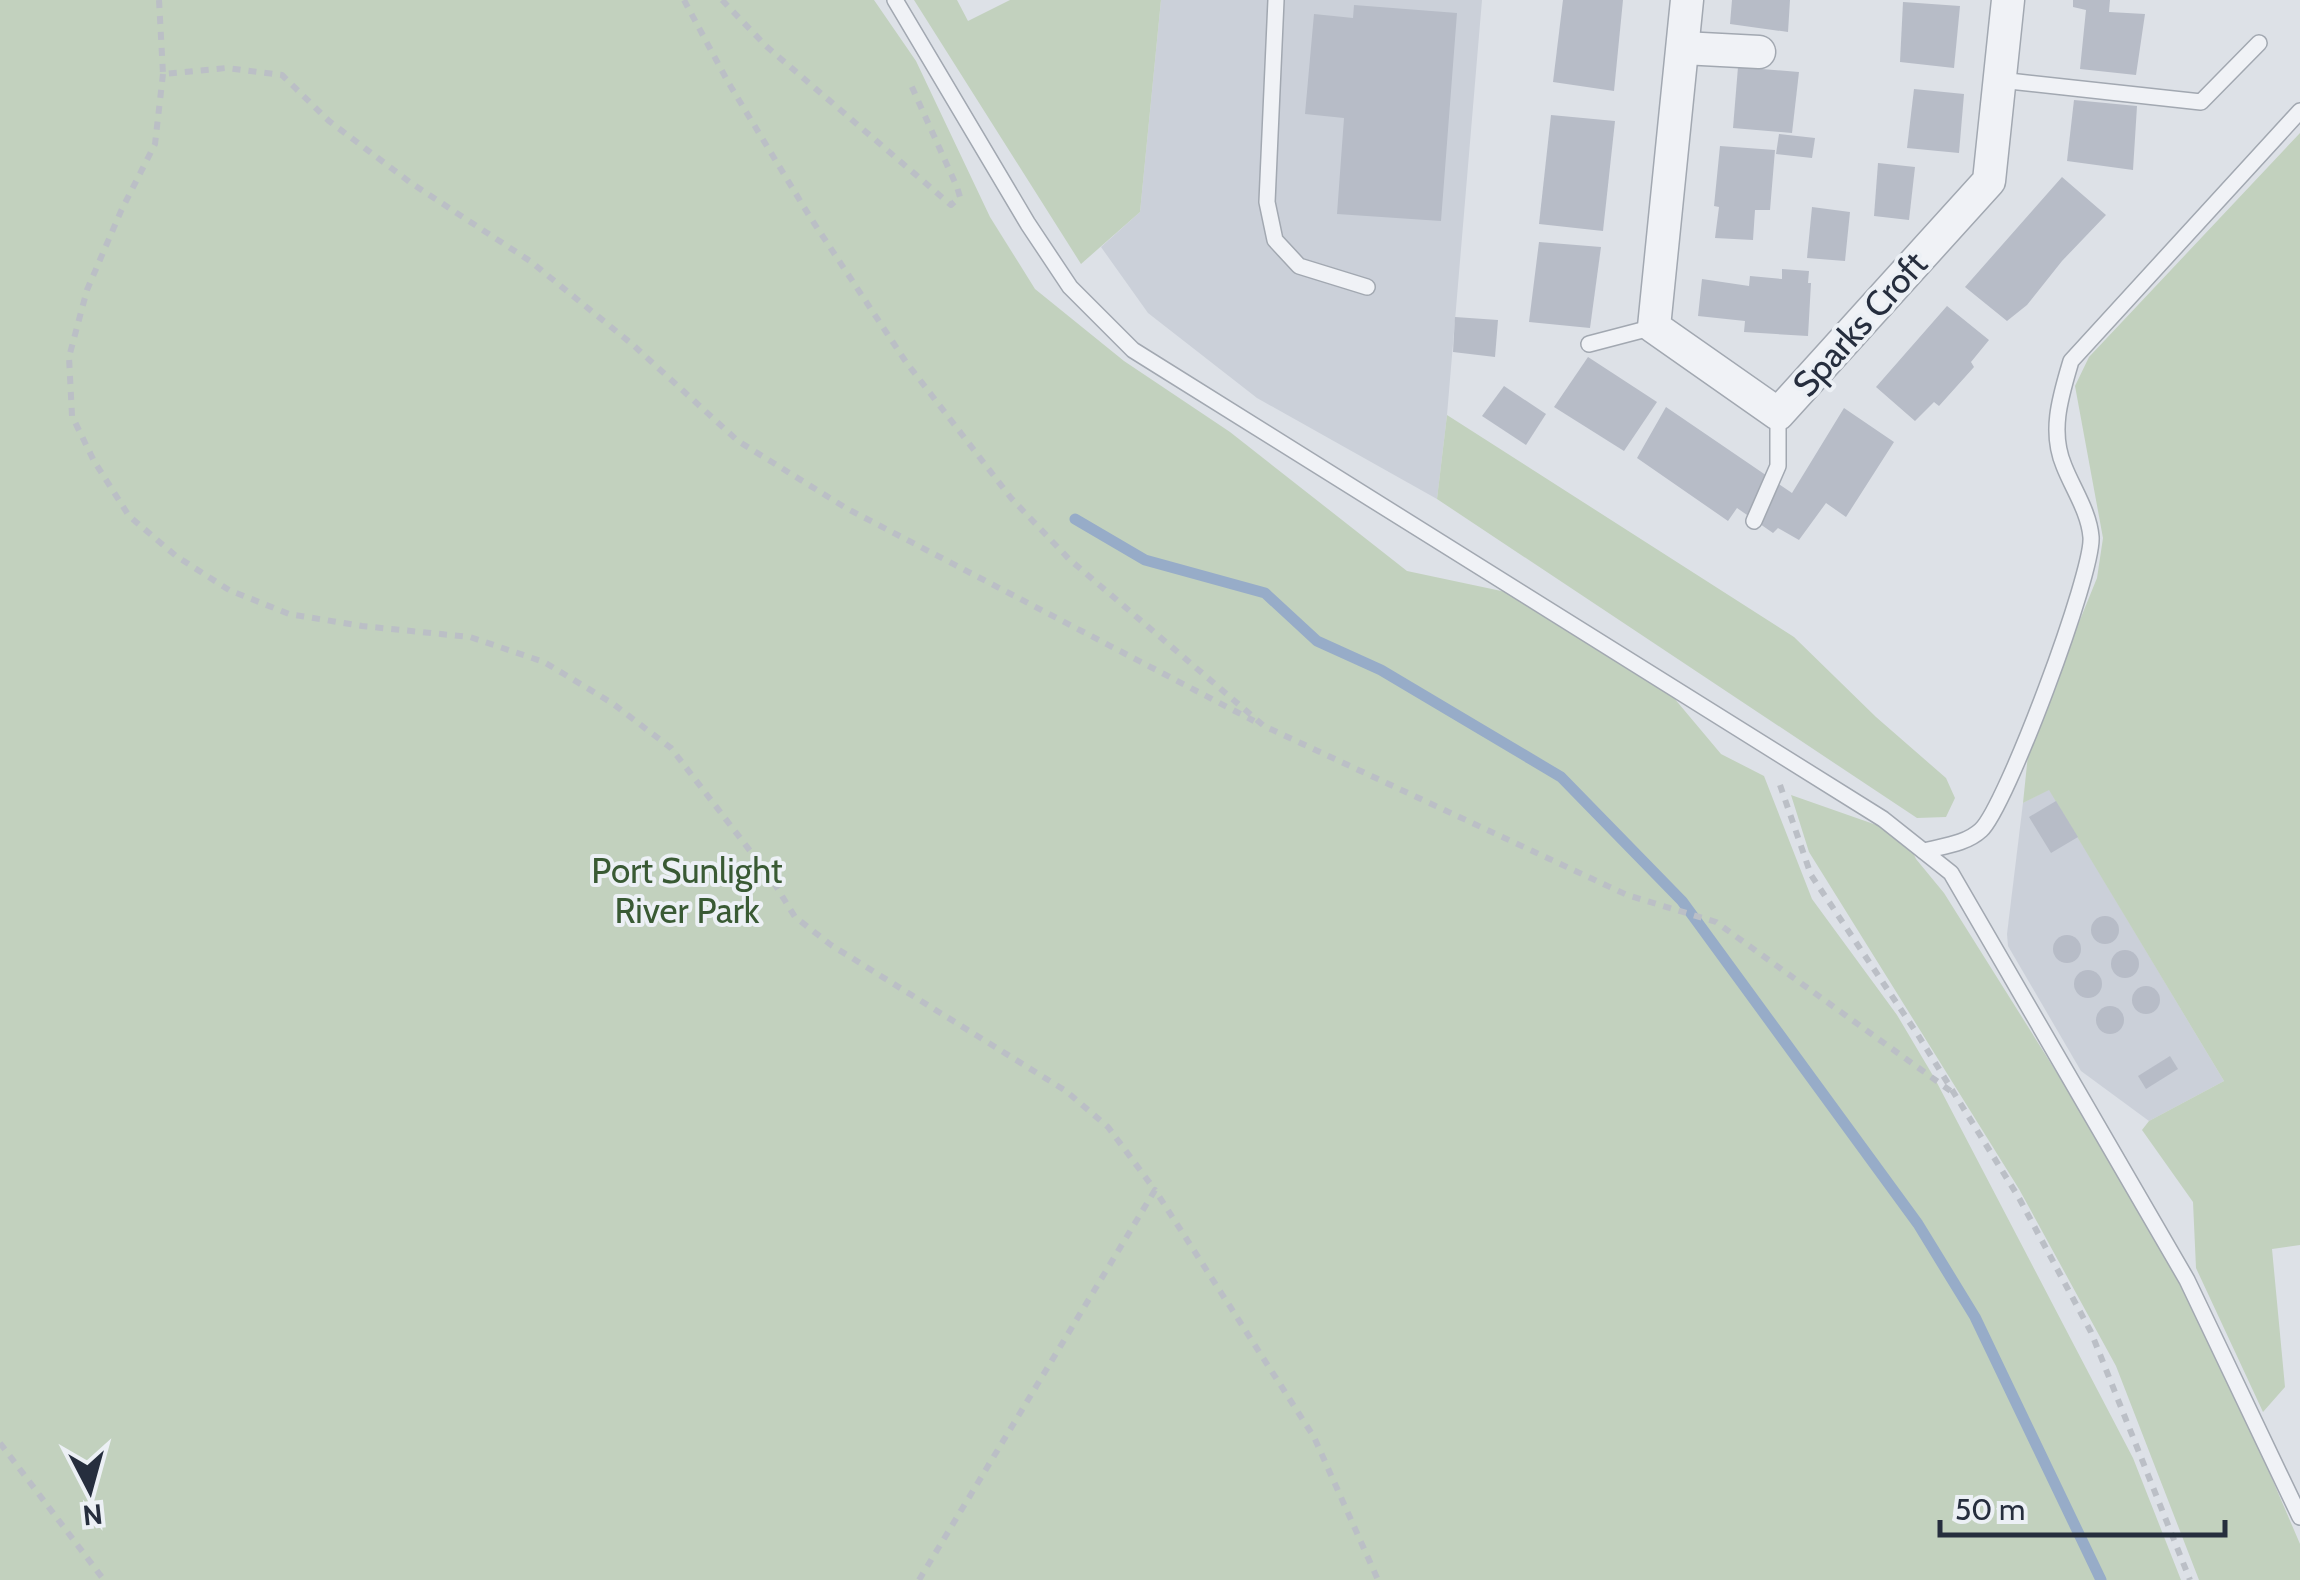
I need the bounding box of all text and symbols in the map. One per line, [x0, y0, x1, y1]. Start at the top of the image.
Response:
street label: Sparks Croft [1783, 242, 1936, 405]
park label: Port Sunlight River Park [591, 849, 783, 932]
north arrow [40, 1440, 140, 1540]
scale bar [1940, 1475, 2225, 1537]
text: 50 m [1955, 1491, 2025, 1528]
text: N [81, 1497, 104, 1533]

